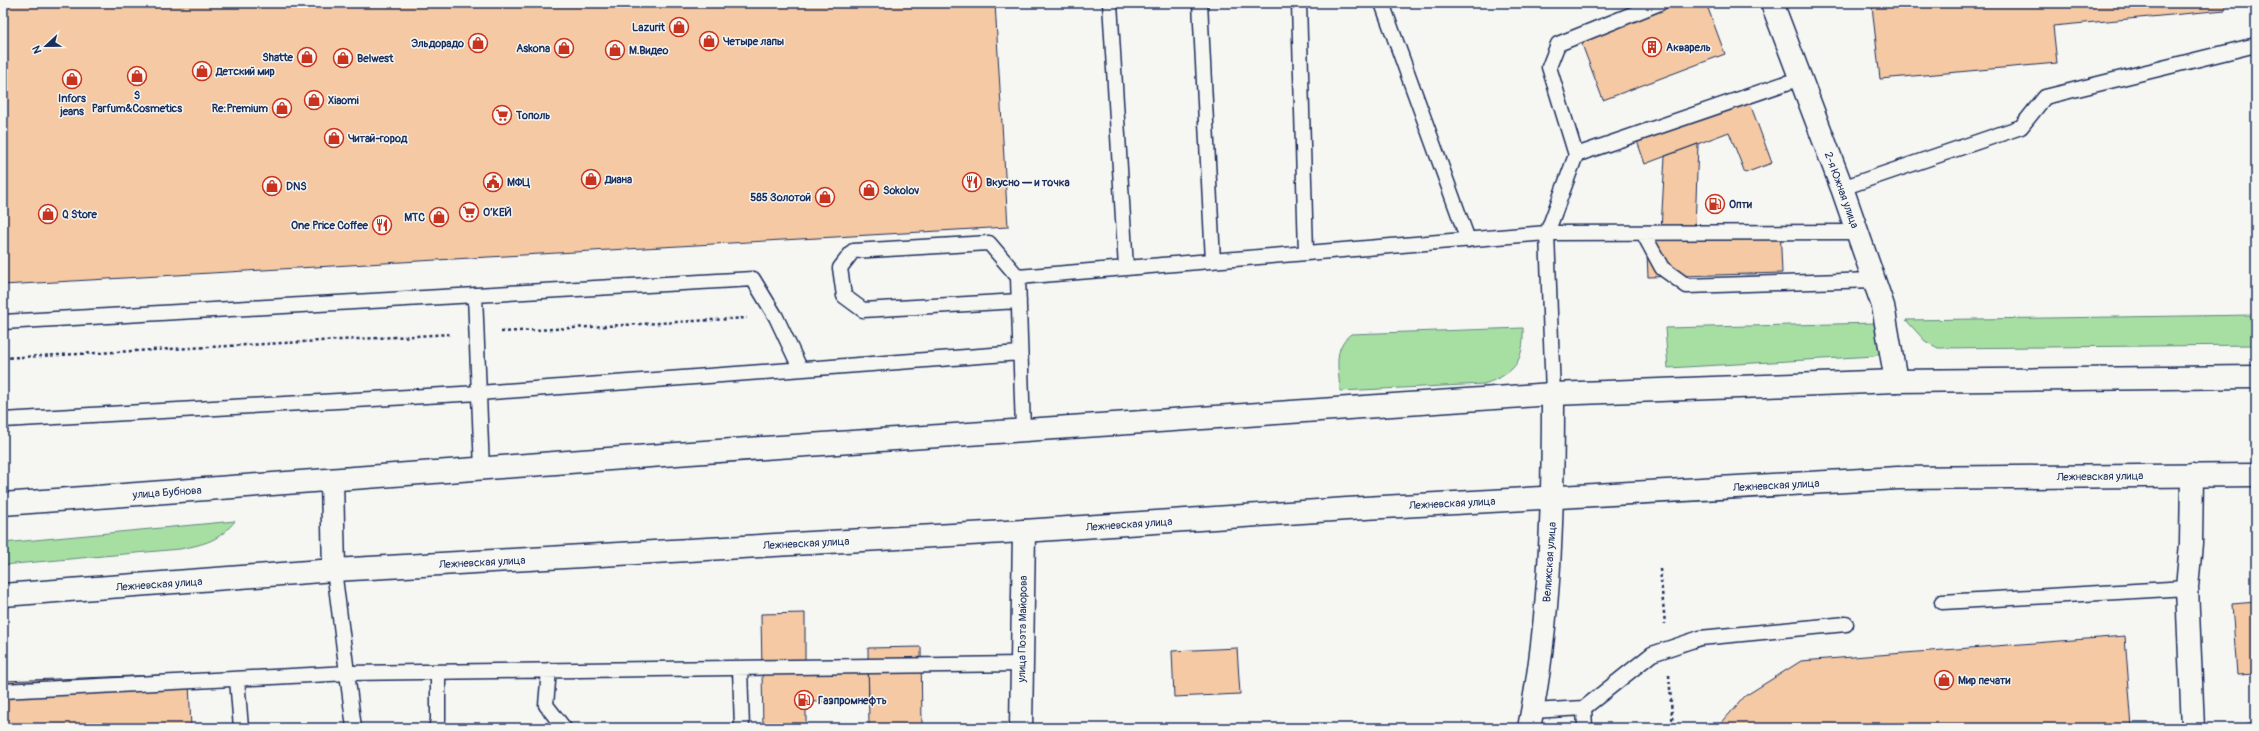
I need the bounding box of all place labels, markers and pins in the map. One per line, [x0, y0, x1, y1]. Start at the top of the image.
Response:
shop icon: Lazurit [668, 16, 690, 38]
place label: Lazurit [632, 21, 666, 34]
shop icon: Четыре лапы [698, 30, 720, 52]
shop icon: Эльдорадо [467, 32, 489, 54]
place label: Четыре лапы [723, 35, 784, 48]
building icon: Акварель [1641, 36, 1663, 58]
place label: Эльдорадо [411, 37, 464, 50]
shop icon: Askona [553, 37, 575, 59]
shop icon: М.Видео [604, 39, 626, 61]
place label: Акварель [1666, 41, 1711, 54]
place label: Askona [516, 42, 550, 55]
place label: М.Видео [629, 44, 668, 57]
shop icon: Shatte [296, 46, 318, 68]
shop icon: Belwest [332, 47, 354, 69]
place label: Shatte [262, 51, 294, 64]
place label: Belwest [357, 52, 394, 65]
shop icon: Детский мир [191, 60, 213, 82]
shop icon: S Parfum&Cosmetics [126, 65, 148, 87]
place label: Детский мир [215, 65, 275, 78]
shop icon: Infors jeans [61, 68, 83, 90]
place label: S Parfum&Cosmetics [92, 89, 182, 115]
shop icon: Xiaomi [303, 89, 325, 111]
place label: Infors jeans [58, 92, 86, 118]
place label: Xiaomi [328, 94, 359, 107]
shop icon: Re:Premium [271, 97, 293, 119]
place label: Re:Premium [212, 102, 268, 115]
supermarket icon: Тополь [491, 104, 513, 126]
place label: Тополь [515, 109, 550, 122]
shop icon: Читай-город [323, 127, 345, 149]
place label: Читай-город [348, 132, 408, 145]
shop icon: Диана [580, 168, 602, 190]
public building icon: МФЦ [482, 171, 504, 193]
restaurant icon: Вкусно — и точка [961, 171, 983, 193]
place label: Диана [604, 173, 632, 186]
shop icon: DNS [261, 175, 283, 197]
place label: МФЦ [507, 176, 530, 189]
place label: Вкусно — и точка [986, 176, 1070, 189]
shop icon: Sokolov [858, 179, 880, 201]
place label: DNS [286, 180, 307, 193]
place label: Sokolov [883, 184, 919, 197]
shop icon: 585 Золотой [814, 186, 836, 208]
place label: 585 Золотой [750, 191, 811, 204]
fuel station icon: Опти [1704, 193, 1726, 215]
place label: Опти [1729, 198, 1752, 211]
supermarket icon: О’КЕЙ [458, 201, 480, 223]
shop icon: Q Store [37, 203, 59, 225]
shop icon: МТС [428, 206, 450, 228]
place label: О’КЕЙ [483, 206, 512, 219]
place label: Q Store [62, 208, 98, 221]
place label: МТС [404, 211, 425, 224]
restaurant icon: One Price Coffee [371, 214, 393, 236]
place label: One Price Coffee [291, 219, 369, 232]
shop icon: Мир печати [1933, 669, 1955, 691]
place label: Мир печати [1958, 674, 2011, 687]
fuel station icon: Газпромнефть [793, 689, 815, 711]
place label: Газпромнефть [818, 694, 887, 707]

